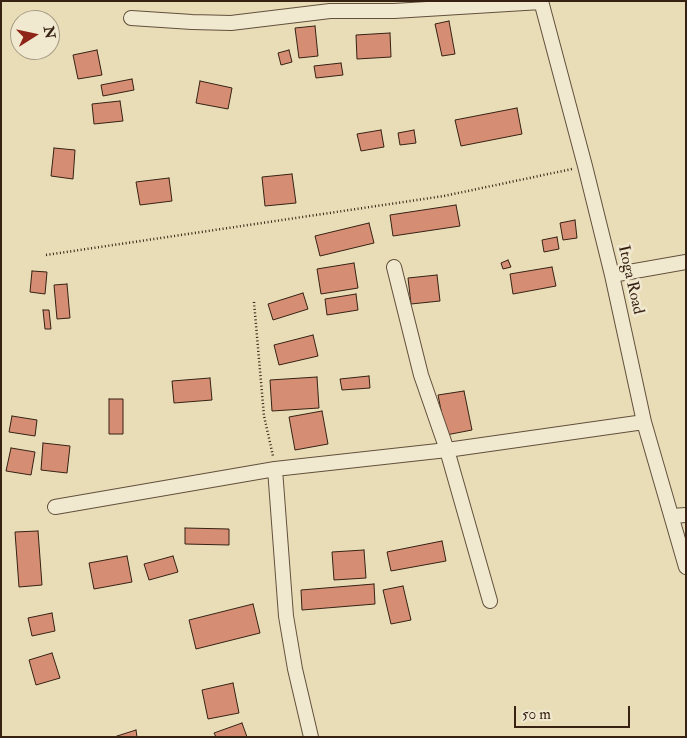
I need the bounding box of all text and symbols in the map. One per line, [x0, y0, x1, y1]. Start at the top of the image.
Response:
north arrow [10, 10, 60, 60]
text: N [40, 25, 59, 40]
street label: Itoga Road [613, 244, 647, 316]
scale bar [517, 696, 633, 728]
text: 50 m [522, 705, 551, 724]

